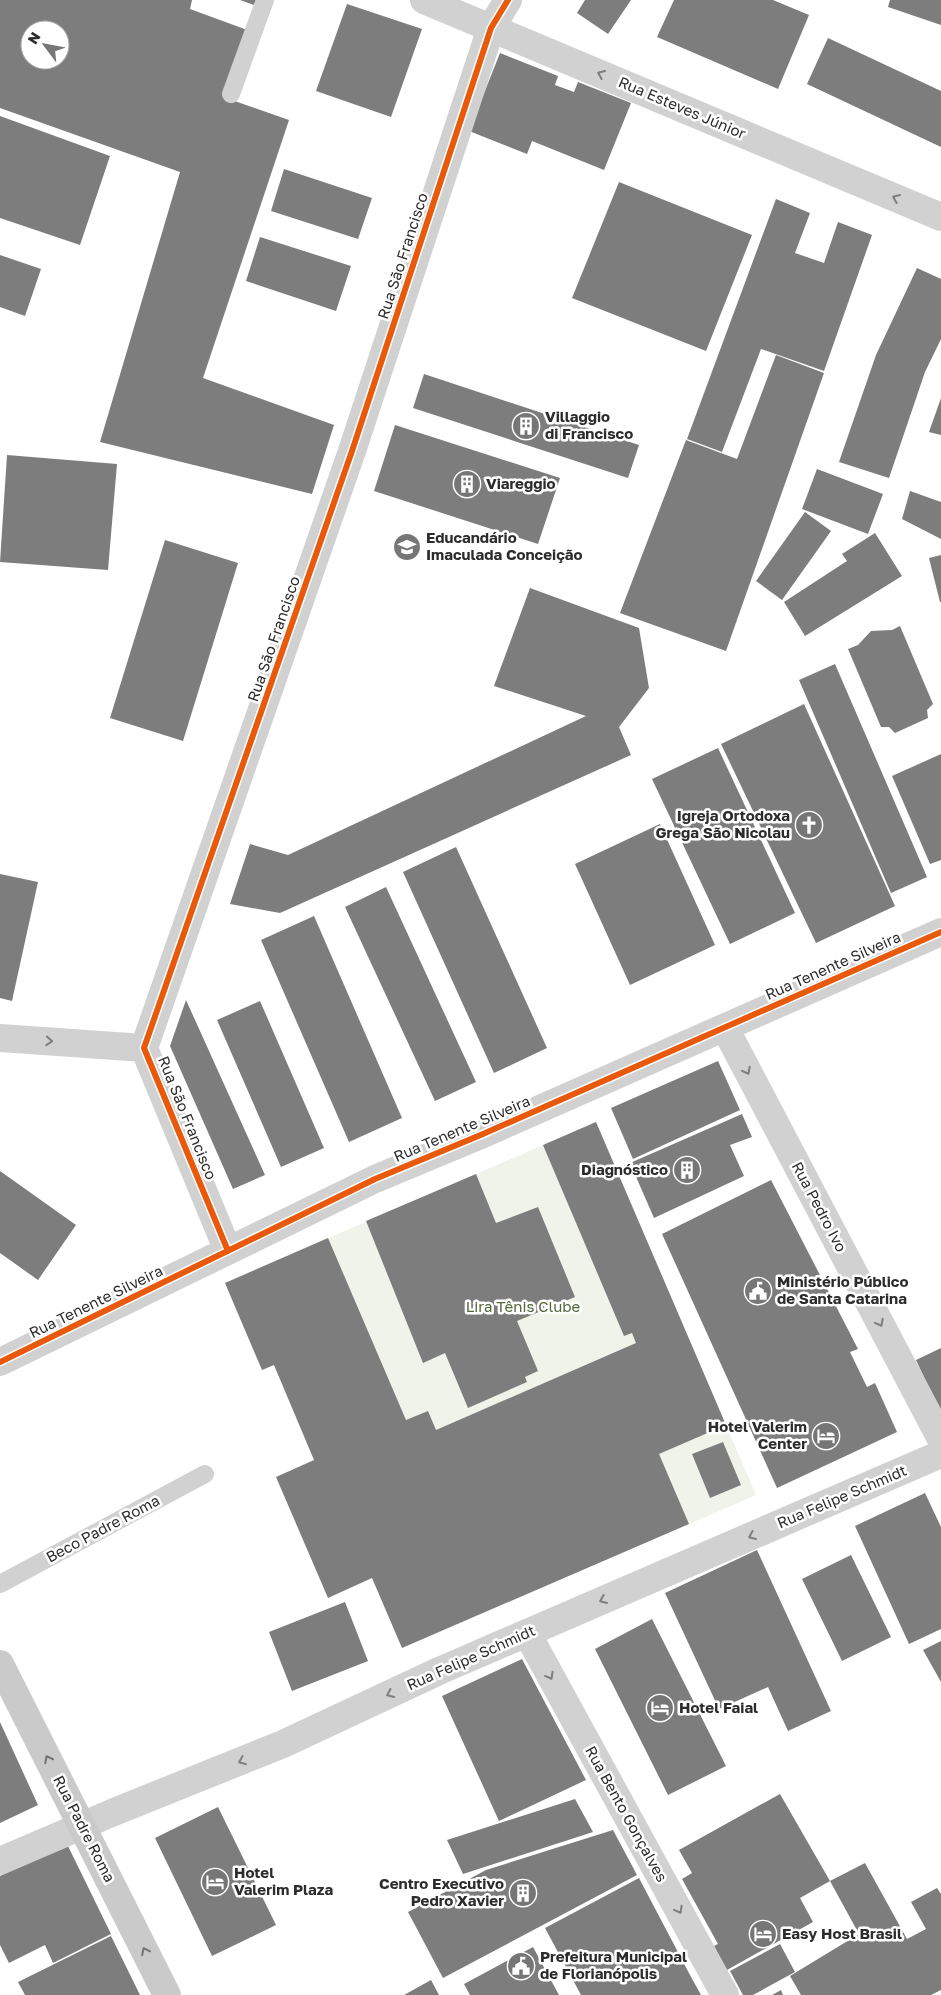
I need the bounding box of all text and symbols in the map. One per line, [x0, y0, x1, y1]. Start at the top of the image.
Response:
north arrow [20, 20, 70, 70]
text: N [24, 29, 44, 47]
one-way arrow [597, 70, 606, 81]
street label: Rua Esteves Júnior [616, 72, 749, 142]
street label: Rua São Francisco [373, 190, 431, 321]
one-way arrow [892, 194, 901, 204]
place label: Villaggio di Francisco [545, 407, 633, 442]
building icon: Villaggio di Francisco [511, 411, 541, 441]
building icon: Viareggio [452, 469, 482, 499]
place label: Viareggio [486, 474, 556, 492]
place label: Educandário Imaculada Conceição [426, 528, 583, 563]
school or university icon: Educandário Imaculada Conceição [392, 532, 422, 562]
street label: Rua São Francisco [243, 573, 303, 704]
place label: Igreja Ortodoxa Grega São Nicolau [656, 806, 790, 841]
church icon: Igreja Ortodoxa Grega São Nicolau [794, 810, 824, 840]
street label: Rua Tenente Silveira [762, 927, 903, 1003]
one-way arrow [45, 1036, 53, 1047]
street label: Rua São Francisco [155, 1053, 221, 1182]
one-way arrow [741, 1066, 751, 1075]
street label: Rua Tenente Silveira [391, 1091, 533, 1165]
building icon: Diagnóstico [672, 1155, 702, 1185]
street label: Rua Pedro Ivo [789, 1159, 851, 1254]
place label: Diagnóstico [581, 1160, 668, 1178]
street label: Rua Tenente Silveira [26, 1261, 165, 1341]
place label: Ministério Público de Santa Catarina [777, 1272, 909, 1307]
public building icon: Ministério Público de Santa Catarina [743, 1276, 773, 1306]
park label: Lira Tênis Clube [466, 1297, 581, 1315]
one-way arrow [874, 1318, 884, 1327]
place label: Hotel Valerim Center [708, 1417, 807, 1452]
hotel icon: Hotel Valerim Center [811, 1421, 841, 1451]
street label: Rua Felipe Schmidt [774, 1461, 909, 1531]
street label: Beco Padre Roma [43, 1491, 162, 1566]
one-way arrow [748, 1529, 757, 1540]
one-way arrow [599, 1594, 608, 1605]
street label: Rua Felipe Schmidt [404, 1621, 538, 1694]
one-way arrow [544, 1670, 554, 1679]
one-way arrow [386, 1688, 395, 1698]
hotel icon: Hotel Faial [645, 1693, 675, 1723]
place label: Hotel Faial [679, 1698, 758, 1716]
street label: Rua Bento Gonçalves [582, 1742, 672, 1885]
one-way arrow [238, 1754, 247, 1765]
one-way arrow [44, 1756, 54, 1765]
street label: Rua Padre Roma [50, 1772, 120, 1885]
place label: Hotel Valerim Plaza [234, 1863, 333, 1898]
hotel icon: Hotel Valerim Plaza [200, 1867, 230, 1897]
place label: Centro Executivo Pedro Xavier [379, 1874, 504, 1909]
building icon: Centro Executivo Pedro Xavier [508, 1878, 538, 1908]
one-way arrow [673, 1905, 683, 1914]
hotel icon: Easy Host Brasil [748, 1919, 778, 1949]
place label: Easy Host Brasil [782, 1924, 902, 1942]
one-way arrow [141, 1947, 151, 1956]
place label: Prefeitura Municipal de Florianópolis [540, 1947, 687, 1982]
public building icon: Prefeitura Municipal de Florianópolis [506, 1951, 536, 1981]

